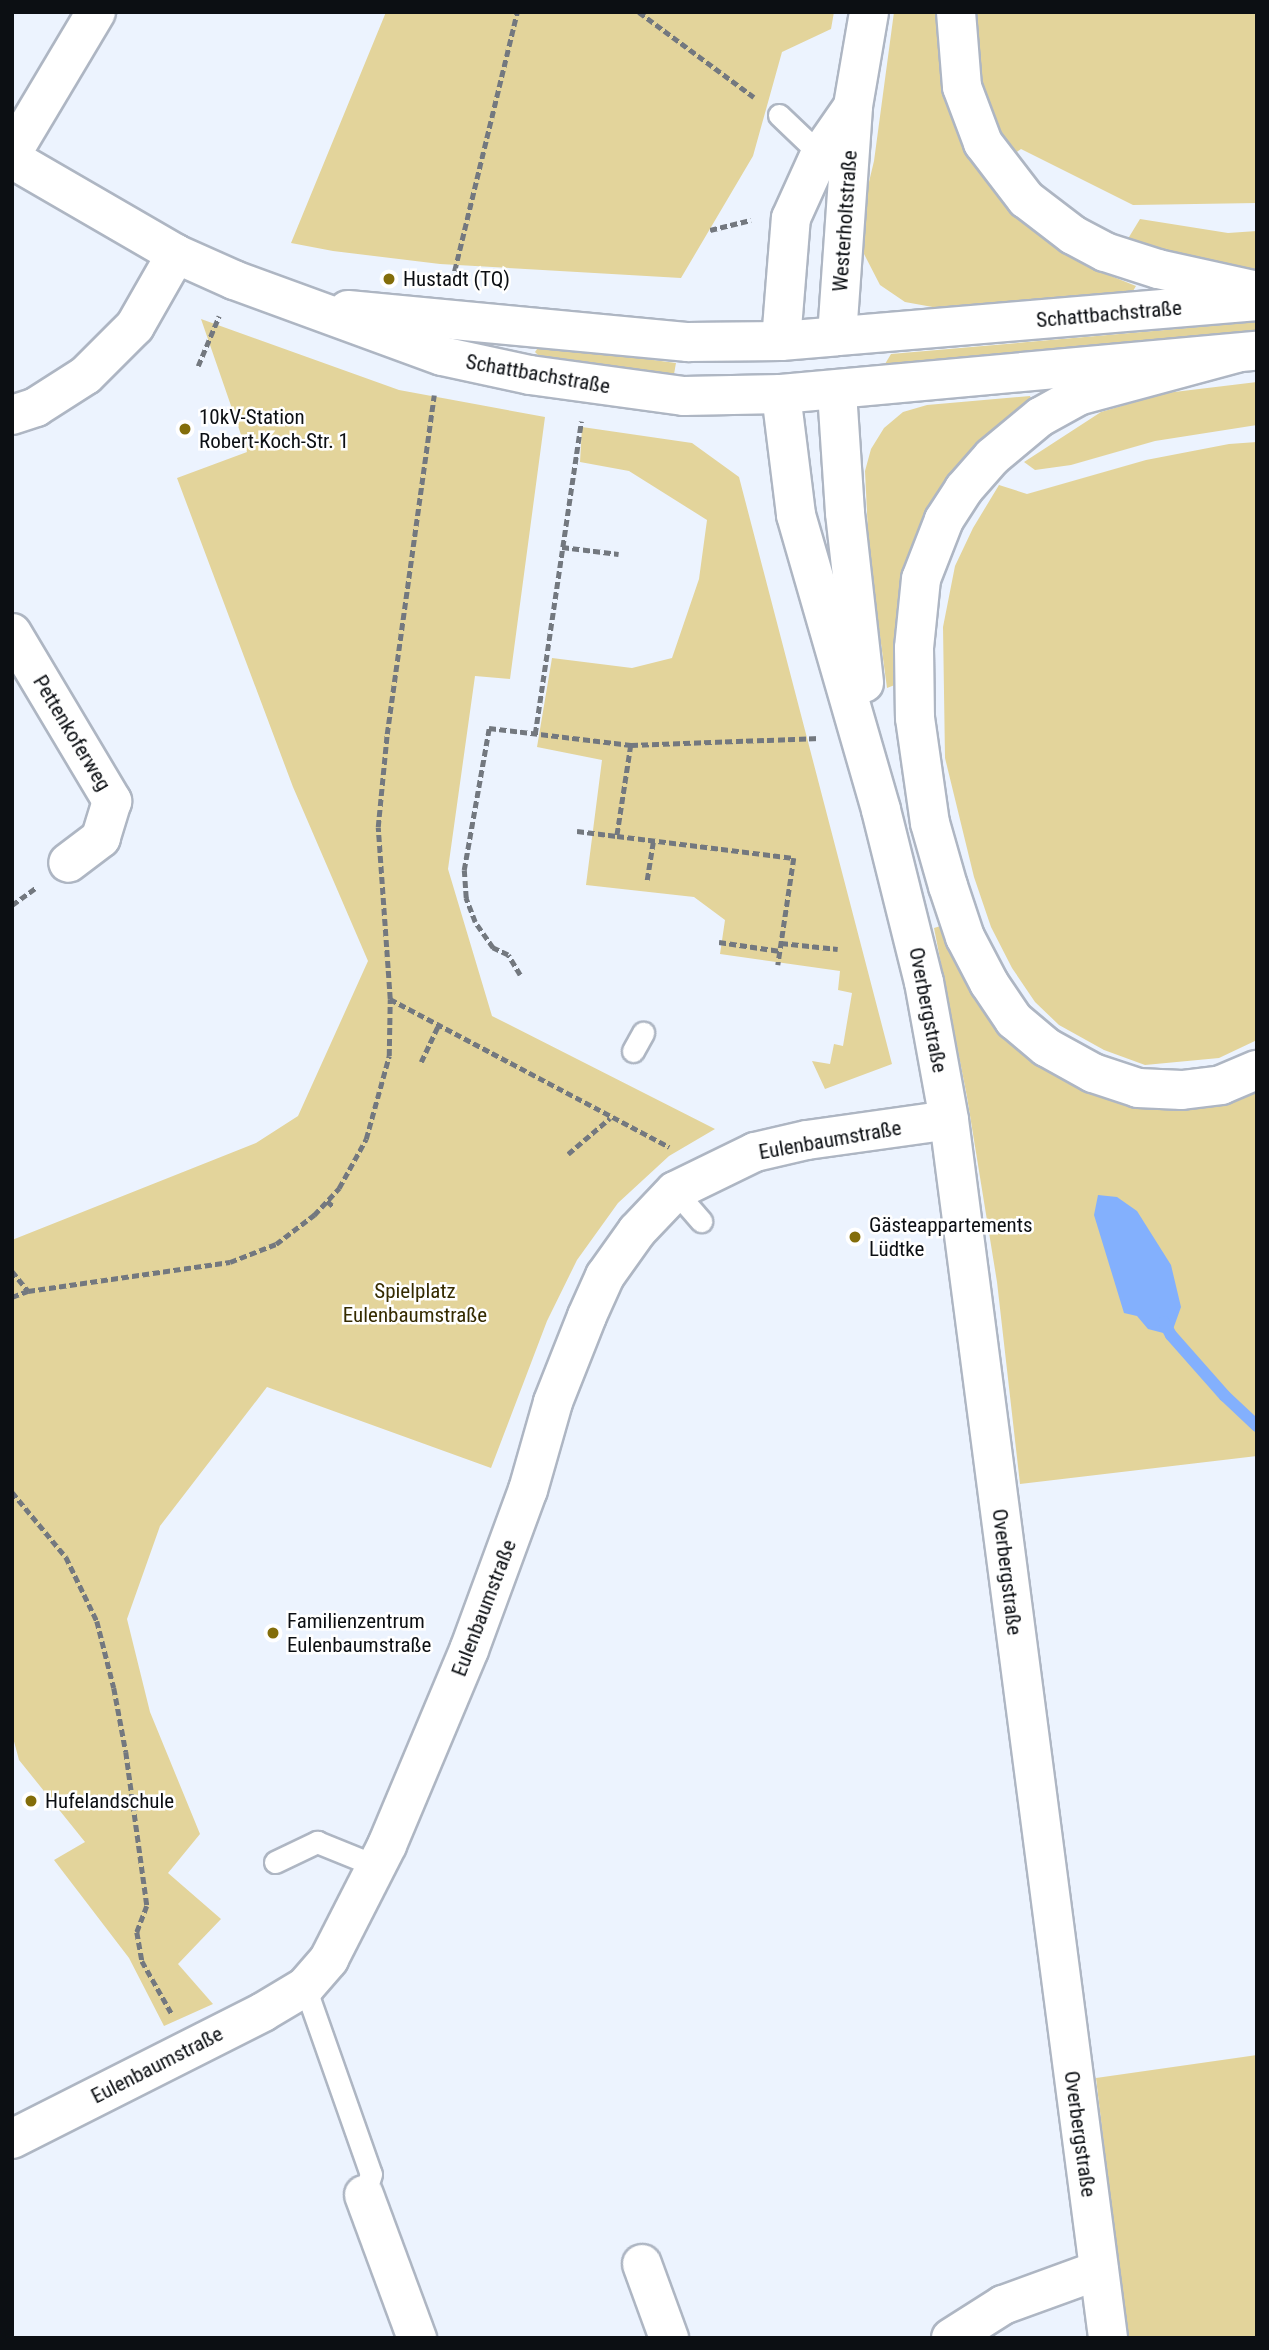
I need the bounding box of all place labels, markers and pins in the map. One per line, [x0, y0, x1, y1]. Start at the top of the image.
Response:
place label: Hustadt (TQ) [403, 266, 510, 292]
marker: Hustadt (TQ) [381, 271, 397, 287]
place label: 10kV-Station Robert-Koch-Str. 1 [199, 404, 349, 454]
marker: 10kV-Station Robert-Koch-Str. 1 [177, 421, 193, 437]
place label: Gästeappartements Lüdtke [869, 1212, 1033, 1262]
marker: Gästeappartements Lüdtke [847, 1229, 863, 1245]
place label: Familienzentrum Eulenbaumstraße [287, 1608, 431, 1658]
marker: Familienzentrum Eulenbaumstraße [265, 1625, 281, 1641]
place label: Hufelandschule [45, 1788, 174, 1814]
marker: Hufelandschule [23, 1793, 39, 1809]

